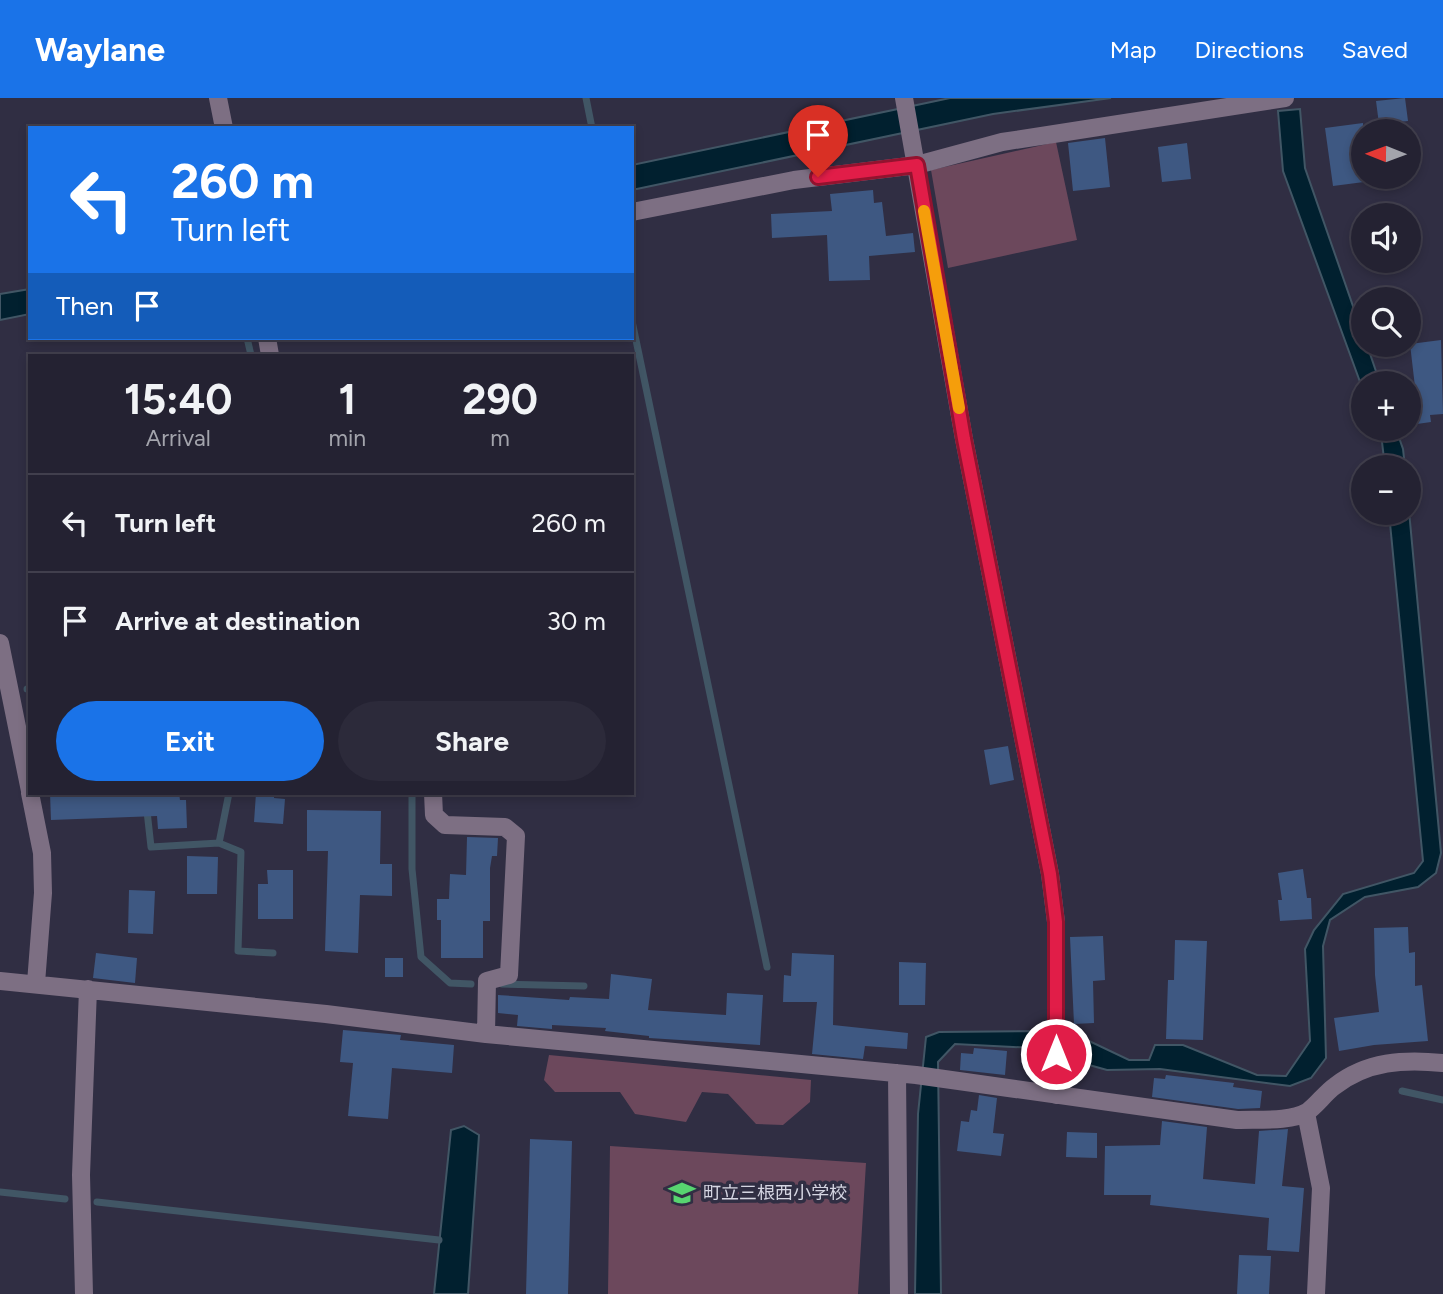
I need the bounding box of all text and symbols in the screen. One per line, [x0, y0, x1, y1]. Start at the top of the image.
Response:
text: Waylane [35, 30, 165, 69]
text: Map [1110, 35, 1156, 64]
text: Directions [1194, 35, 1304, 64]
text: Saved [1342, 35, 1408, 64]
pin [788, 105, 848, 177]
icon: arrive [799, 116, 837, 154]
north arrow [1351, 119, 1421, 189]
map controls [1351, 119, 1421, 525]
text: 260 m [171, 151, 314, 210]
icon: left [56, 154, 147, 245]
button: sound [1351, 203, 1421, 273]
text: Turn left [171, 211, 290, 249]
icon: arrive [128, 287, 166, 325]
button: search [1351, 287, 1421, 357]
text: Then [56, 290, 114, 322]
button: + [1351, 371, 1421, 441]
text: 15:40 [124, 374, 233, 425]
text: 1 [338, 374, 356, 425]
text: 290 [462, 374, 538, 425]
text: Arrival [146, 424, 211, 452]
text: min [328, 424, 366, 452]
text: m [490, 424, 510, 452]
button: − [1351, 455, 1421, 525]
icon: left [56, 504, 94, 542]
text: Turn left [115, 507, 216, 539]
text: 260 m [532, 507, 606, 539]
icon: arrive [56, 602, 94, 640]
text: Arrive at destination [115, 605, 360, 637]
text: 30 m [547, 605, 606, 637]
button: Exit [56, 701, 324, 781]
button: Share [338, 701, 606, 781]
position arrow [1019, 1017, 1093, 1091]
school or university icon: 町立三根西小学校 [667, 1178, 697, 1208]
place label: 町立三根西小学校 [703, 1182, 847, 1204]

